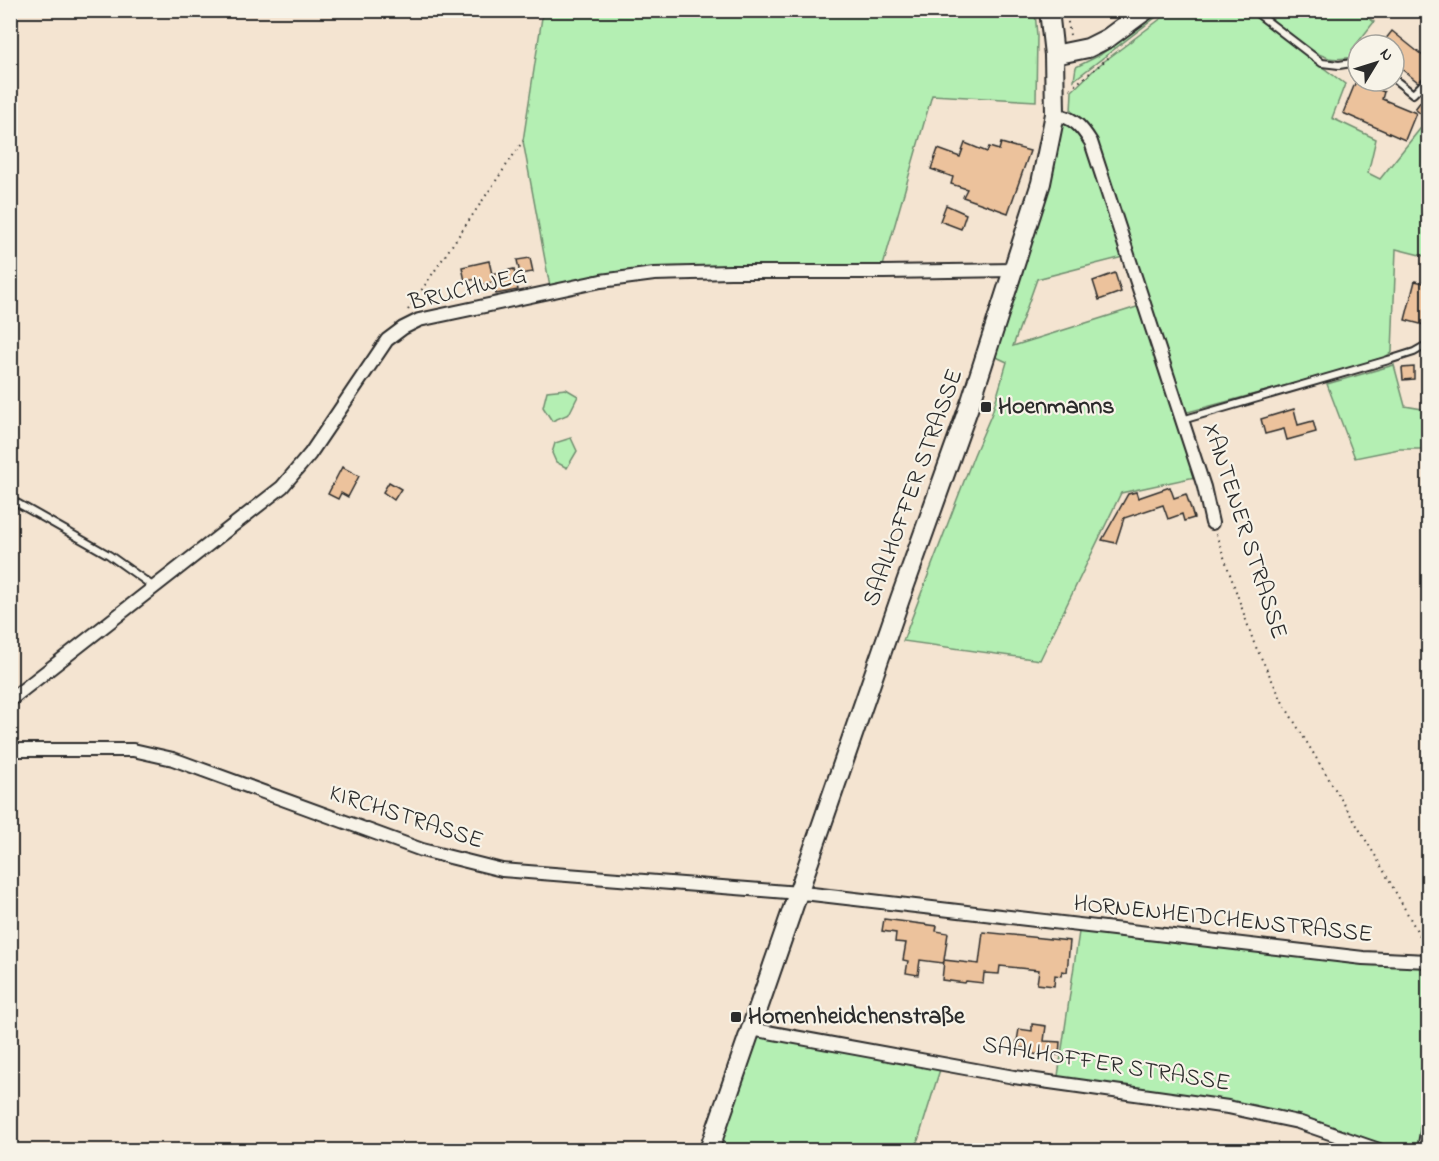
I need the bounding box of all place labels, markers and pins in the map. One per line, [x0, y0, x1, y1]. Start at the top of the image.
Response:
place label: Hoenmanns [998, 390, 1114, 425]
marker: Hoenmanns [979, 400, 993, 414]
place label: Hornenheidchenstraße [748, 1000, 966, 1035]
marker: Hornenheidchenstraße [729, 1010, 743, 1024]

